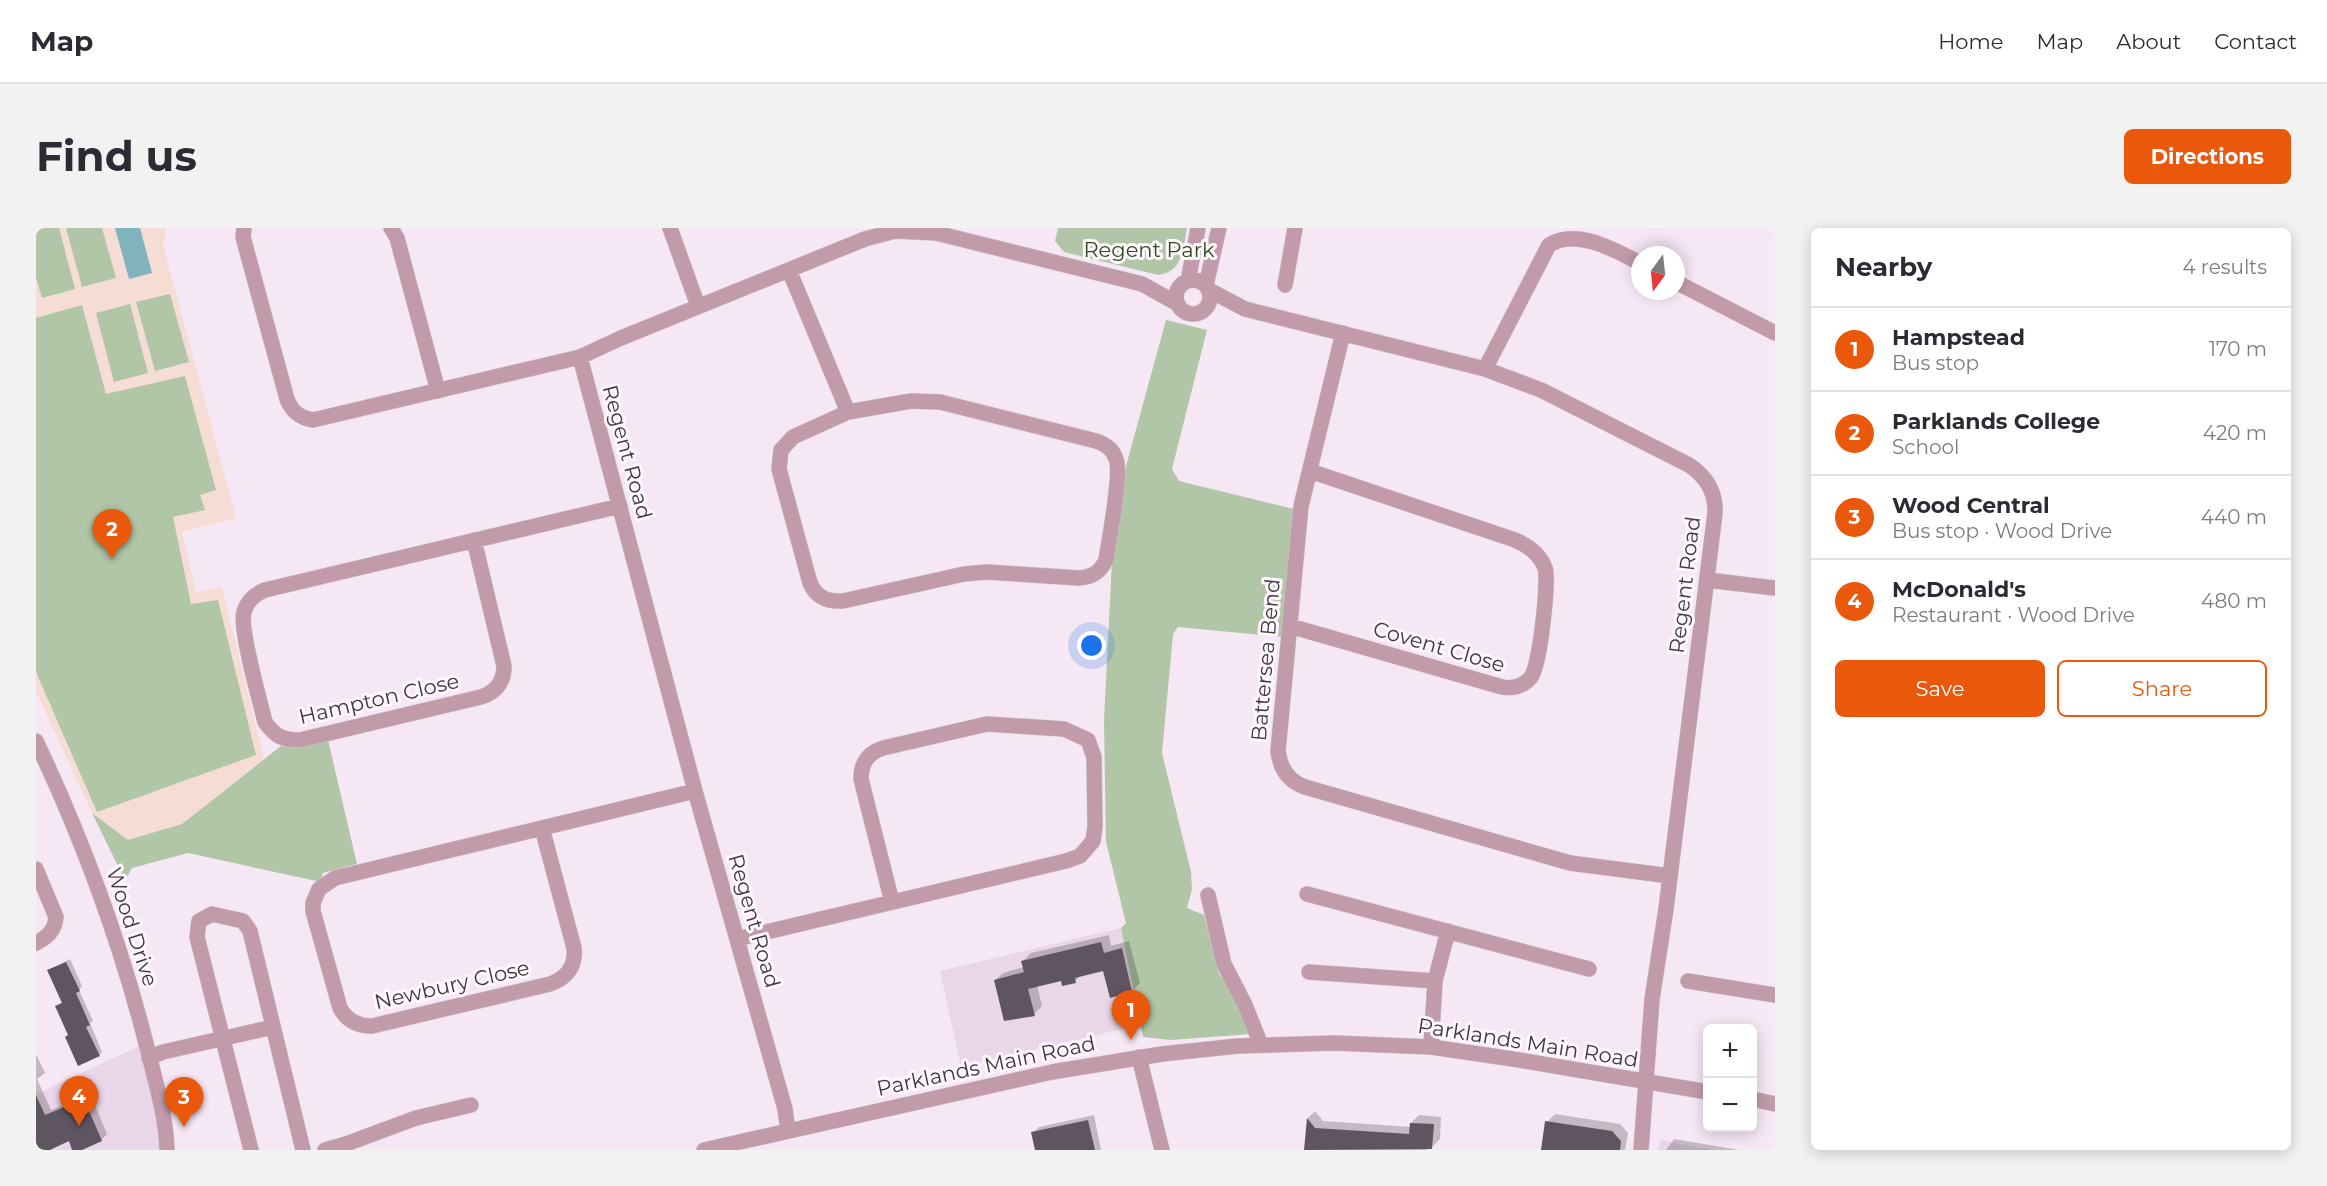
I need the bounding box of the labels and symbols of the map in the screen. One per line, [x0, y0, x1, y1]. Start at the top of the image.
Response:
park label: Regent Park [1083, 237, 1215, 262]
north arrow [1631, 246, 1685, 300]
street label: Regent Road [598, 382, 657, 522]
pin: 2 [92, 510, 132, 559]
street label: Regent Road [1664, 515, 1705, 655]
street label: Battersea Bend [1246, 578, 1285, 742]
street label: Covent Close [1370, 616, 1508, 677]
your location [1077, 631, 1106, 660]
street label: Hampton Close [296, 668, 461, 729]
street label: Regent Road [723, 851, 786, 991]
street label: Wood Drive [102, 864, 163, 989]
street label: Newbury Close [372, 955, 532, 1014]
pin: 1 [1112, 990, 1150, 1040]
street label: Parklands Main Road [1416, 1013, 1640, 1072]
street label: Parklands Main Road [874, 1030, 1098, 1101]
pin: 4 [60, 1076, 99, 1126]
pin: 3 [164, 1078, 204, 1127]

